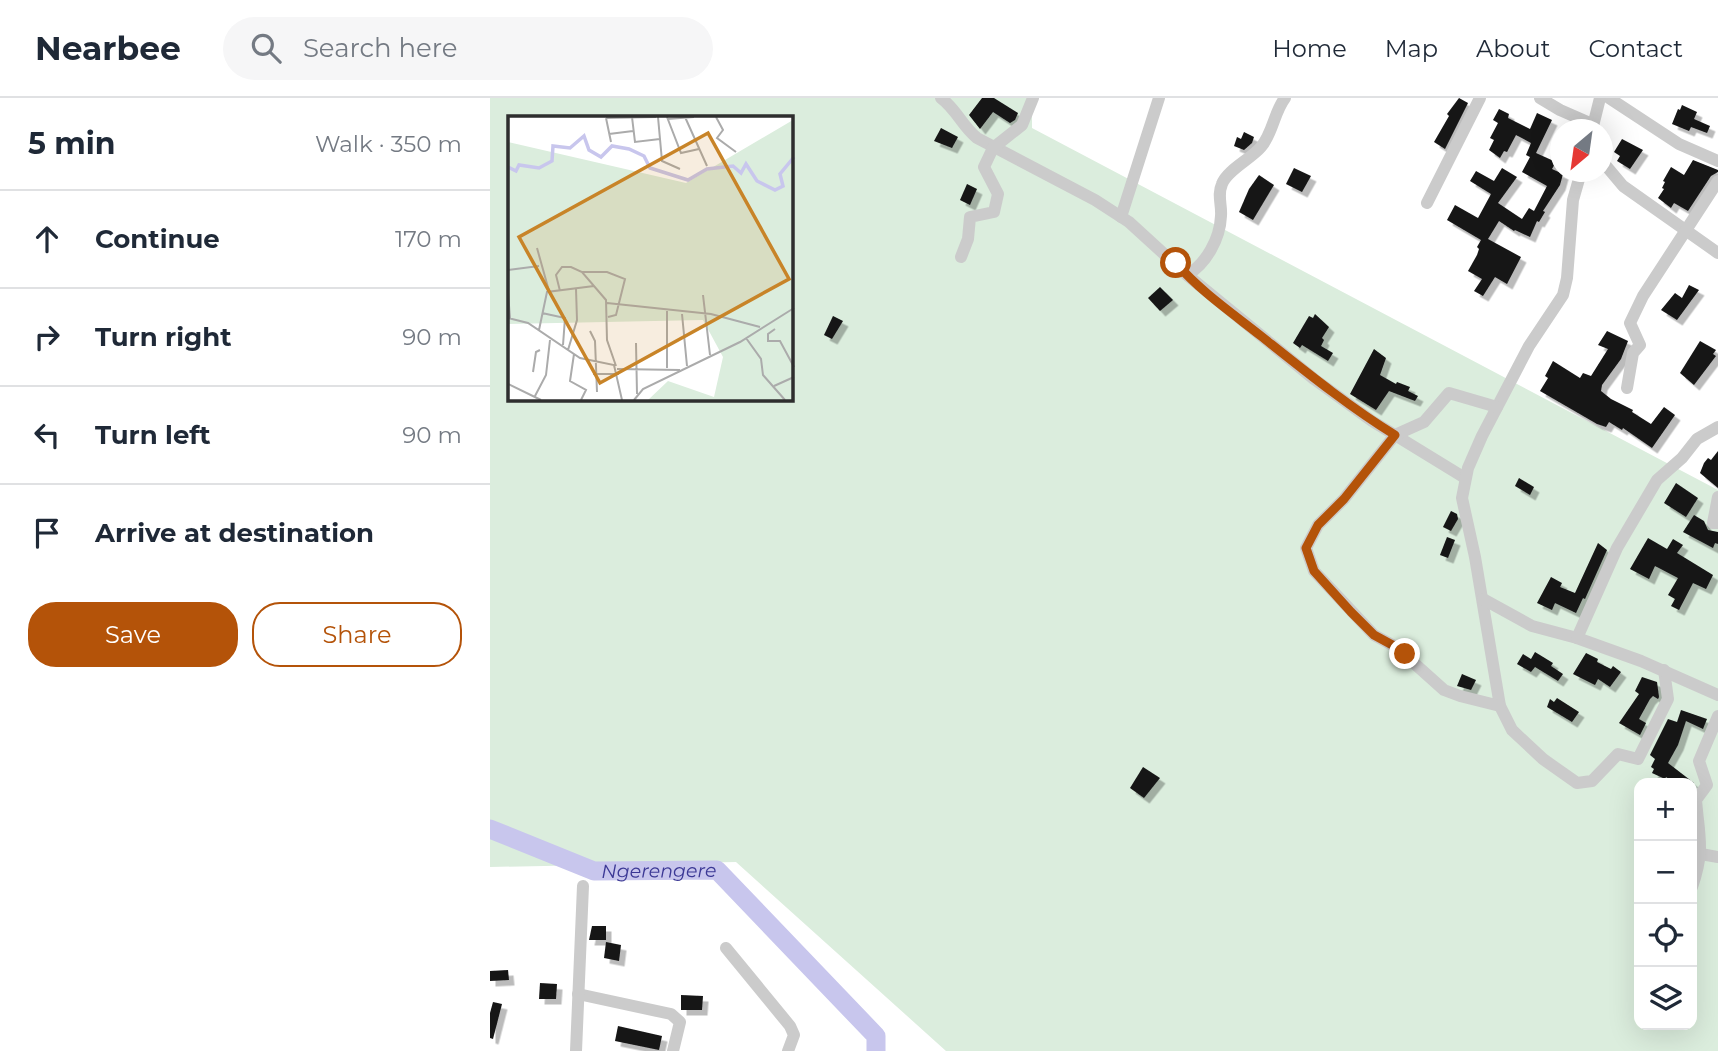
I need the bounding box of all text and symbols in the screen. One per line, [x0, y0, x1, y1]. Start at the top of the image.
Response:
search box [223, 17, 713, 80]
text: Nearbee [35, 28, 181, 68]
icon: search [247, 29, 285, 67]
text: Search here [303, 32, 458, 64]
text: Home [1272, 34, 1347, 63]
text: Map [1385, 34, 1438, 63]
text: About [1476, 34, 1550, 63]
text: Contact [1588, 34, 1683, 63]
inset map [508, 116, 793, 401]
north arrow [1550, 119, 1613, 182]
text: 5 min [28, 125, 116, 162]
text: Walk · 350 m [315, 130, 462, 158]
icon: ahead [28, 220, 66, 258]
text: Continue [95, 223, 220, 255]
text: 170 m [395, 225, 462, 253]
route start [1160, 247, 1191, 278]
icon: right [28, 318, 66, 356]
text: Turn right [95, 321, 231, 353]
text: 90 m [402, 323, 462, 351]
icon: left [28, 416, 66, 454]
text: Turn left [95, 419, 211, 451]
text: 90 m [402, 421, 462, 449]
icon: arrive [28, 514, 66, 552]
text: Arrive at destination [95, 517, 374, 549]
button: Save [28, 602, 238, 667]
button: Share [252, 602, 462, 667]
route end [1389, 638, 1420, 669]
map controls [1634, 778, 1697, 1030]
button: + [1634, 778, 1697, 841]
button: − [1634, 841, 1697, 904]
water label: Ngerengere [601, 859, 716, 883]
button: locate [1634, 904, 1697, 967]
button: layers [1634, 967, 1697, 1030]

